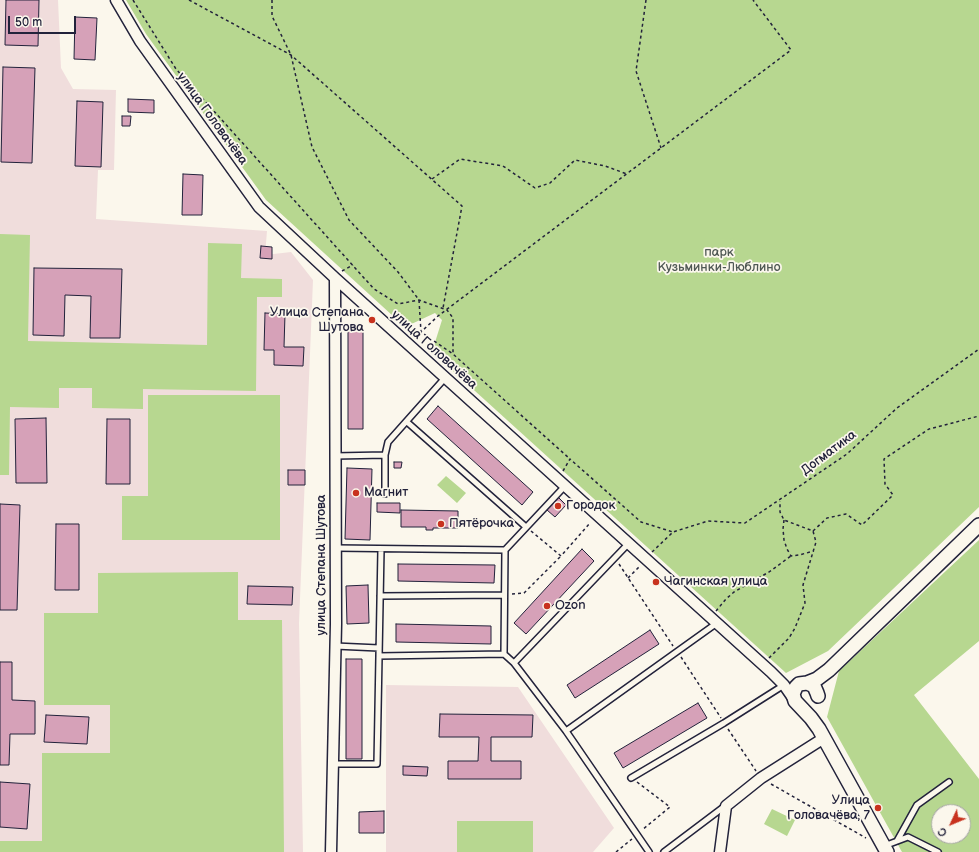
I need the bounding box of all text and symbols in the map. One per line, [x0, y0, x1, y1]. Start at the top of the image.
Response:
scale bar [10, 8, 78, 34]
text: 50 m [15, 15, 42, 30]
street label: улица Головачёва [173, 70, 251, 168]
park label: парк Кузьминки-Люблино [657, 245, 781, 276]
place label: Улица Степана Шутова [270, 305, 364, 336]
street label: улица Головачёва [388, 307, 480, 393]
marker: Улица Степана Шутова [367, 315, 377, 325]
street label: Догматика [798, 427, 860, 479]
place label: Магнит [364, 485, 408, 501]
marker: Магнит [351, 488, 361, 498]
street label: улица Степана Шутова [314, 495, 330, 635]
place label: Городок [566, 498, 615, 514]
marker: Городок [553, 501, 563, 511]
place label: Пятёрочка [449, 516, 514, 532]
marker: Пятёрочка [436, 519, 446, 529]
place label: Чагинская улица [664, 574, 767, 590]
marker: Чагинская улица [651, 577, 661, 587]
place label: Ozon [555, 598, 585, 614]
marker: Ozon [542, 601, 552, 611]
place label: Улица Головачёва, 7 [787, 793, 870, 824]
marker: Улица Головачёва, 7 [873, 803, 883, 813]
north arrow [931, 804, 971, 844]
text: С [935, 825, 950, 839]

